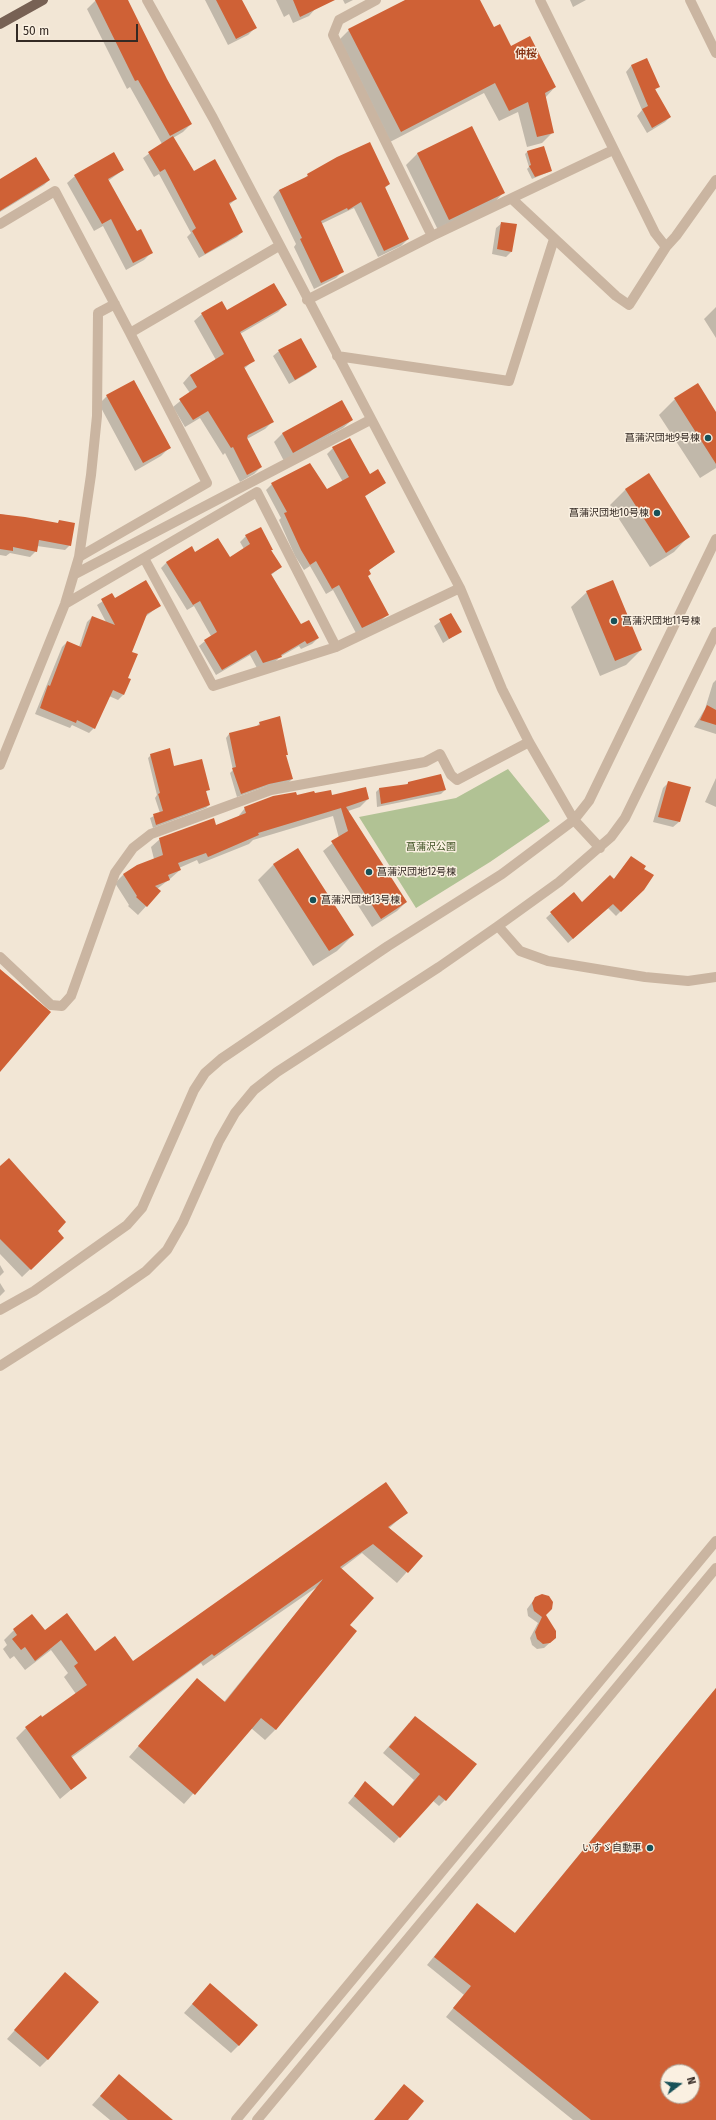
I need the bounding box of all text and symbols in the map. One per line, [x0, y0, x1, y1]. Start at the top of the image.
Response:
scale bar [18, 16, 140, 42]
text: 50 m [23, 24, 49, 38]
district label: 仲桜 [515, 47, 537, 61]
place label: 菖蒲沢団地9号棟 [625, 432, 700, 444]
marker: 菖蒲沢団地9号棟 [703, 433, 713, 443]
place label: 菖蒲沢団地10号棟 [569, 507, 649, 519]
marker: 菖蒲沢団地10号棟 [652, 508, 662, 518]
place label: 菖蒲沢団地11号棟 [622, 615, 701, 627]
marker: 菖蒲沢団地11号棟 [609, 616, 619, 626]
park label: 菖蒲沢公園 [406, 841, 456, 853]
place label: 菖蒲沢団地12号棟 [377, 866, 456, 878]
marker: 菖蒲沢団地12号棟 [364, 867, 374, 877]
place label: 菖蒲沢団地13号棟 [321, 894, 400, 906]
marker: 菖蒲沢団地13号棟 [308, 895, 318, 905]
place label: いすゞ自動車 [582, 1842, 642, 1854]
marker: いすゞ自動車 [645, 1843, 655, 1853]
north arrow [660, 2064, 700, 2104]
text: N [684, 2076, 698, 2086]

